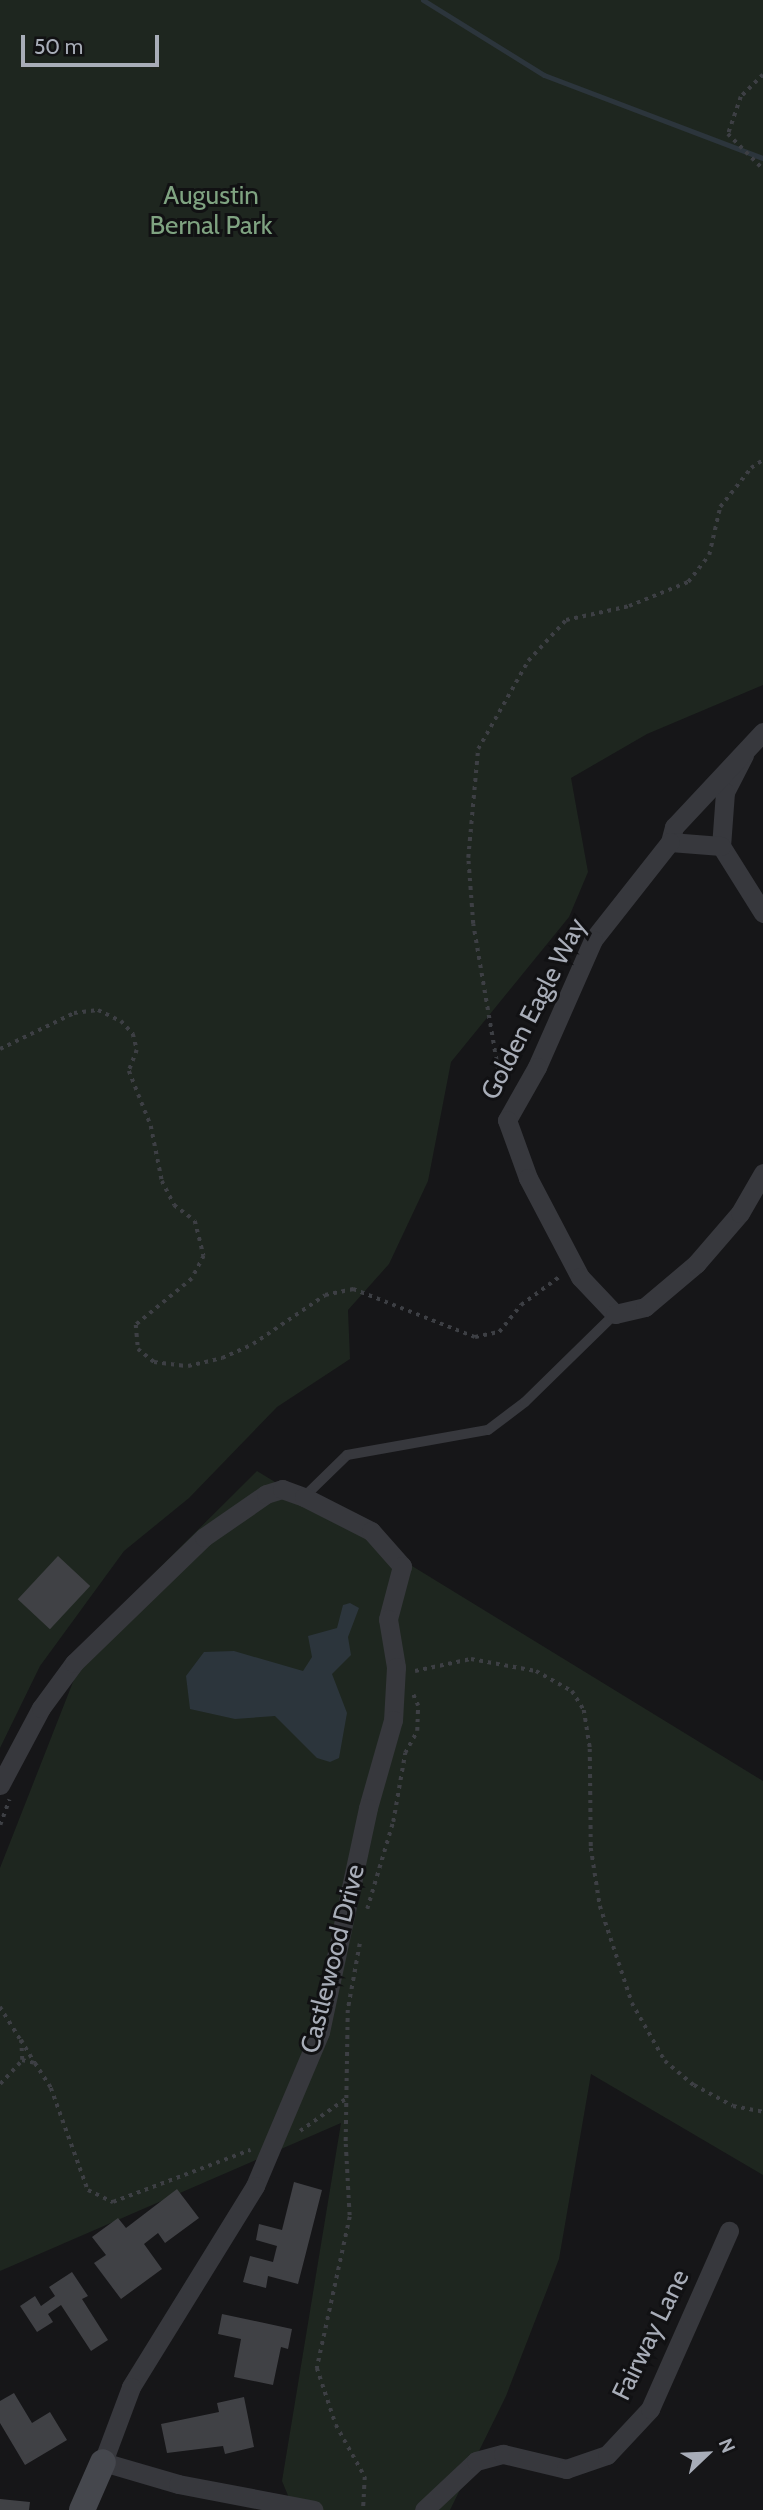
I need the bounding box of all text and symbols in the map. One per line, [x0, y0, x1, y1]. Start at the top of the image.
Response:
scale bar [24, 21, 163, 65]
text: 50 m [34, 34, 83, 59]
park label: Augustin Bernal Park [150, 180, 272, 242]
street label: Golden Eagle Way [475, 913, 593, 1105]
street label: Castlewood Drive [294, 1861, 372, 2057]
street label: Fairway Lane [606, 2265, 696, 2405]
north arrow [672, 2419, 742, 2489]
text: N [714, 2435, 740, 2456]

